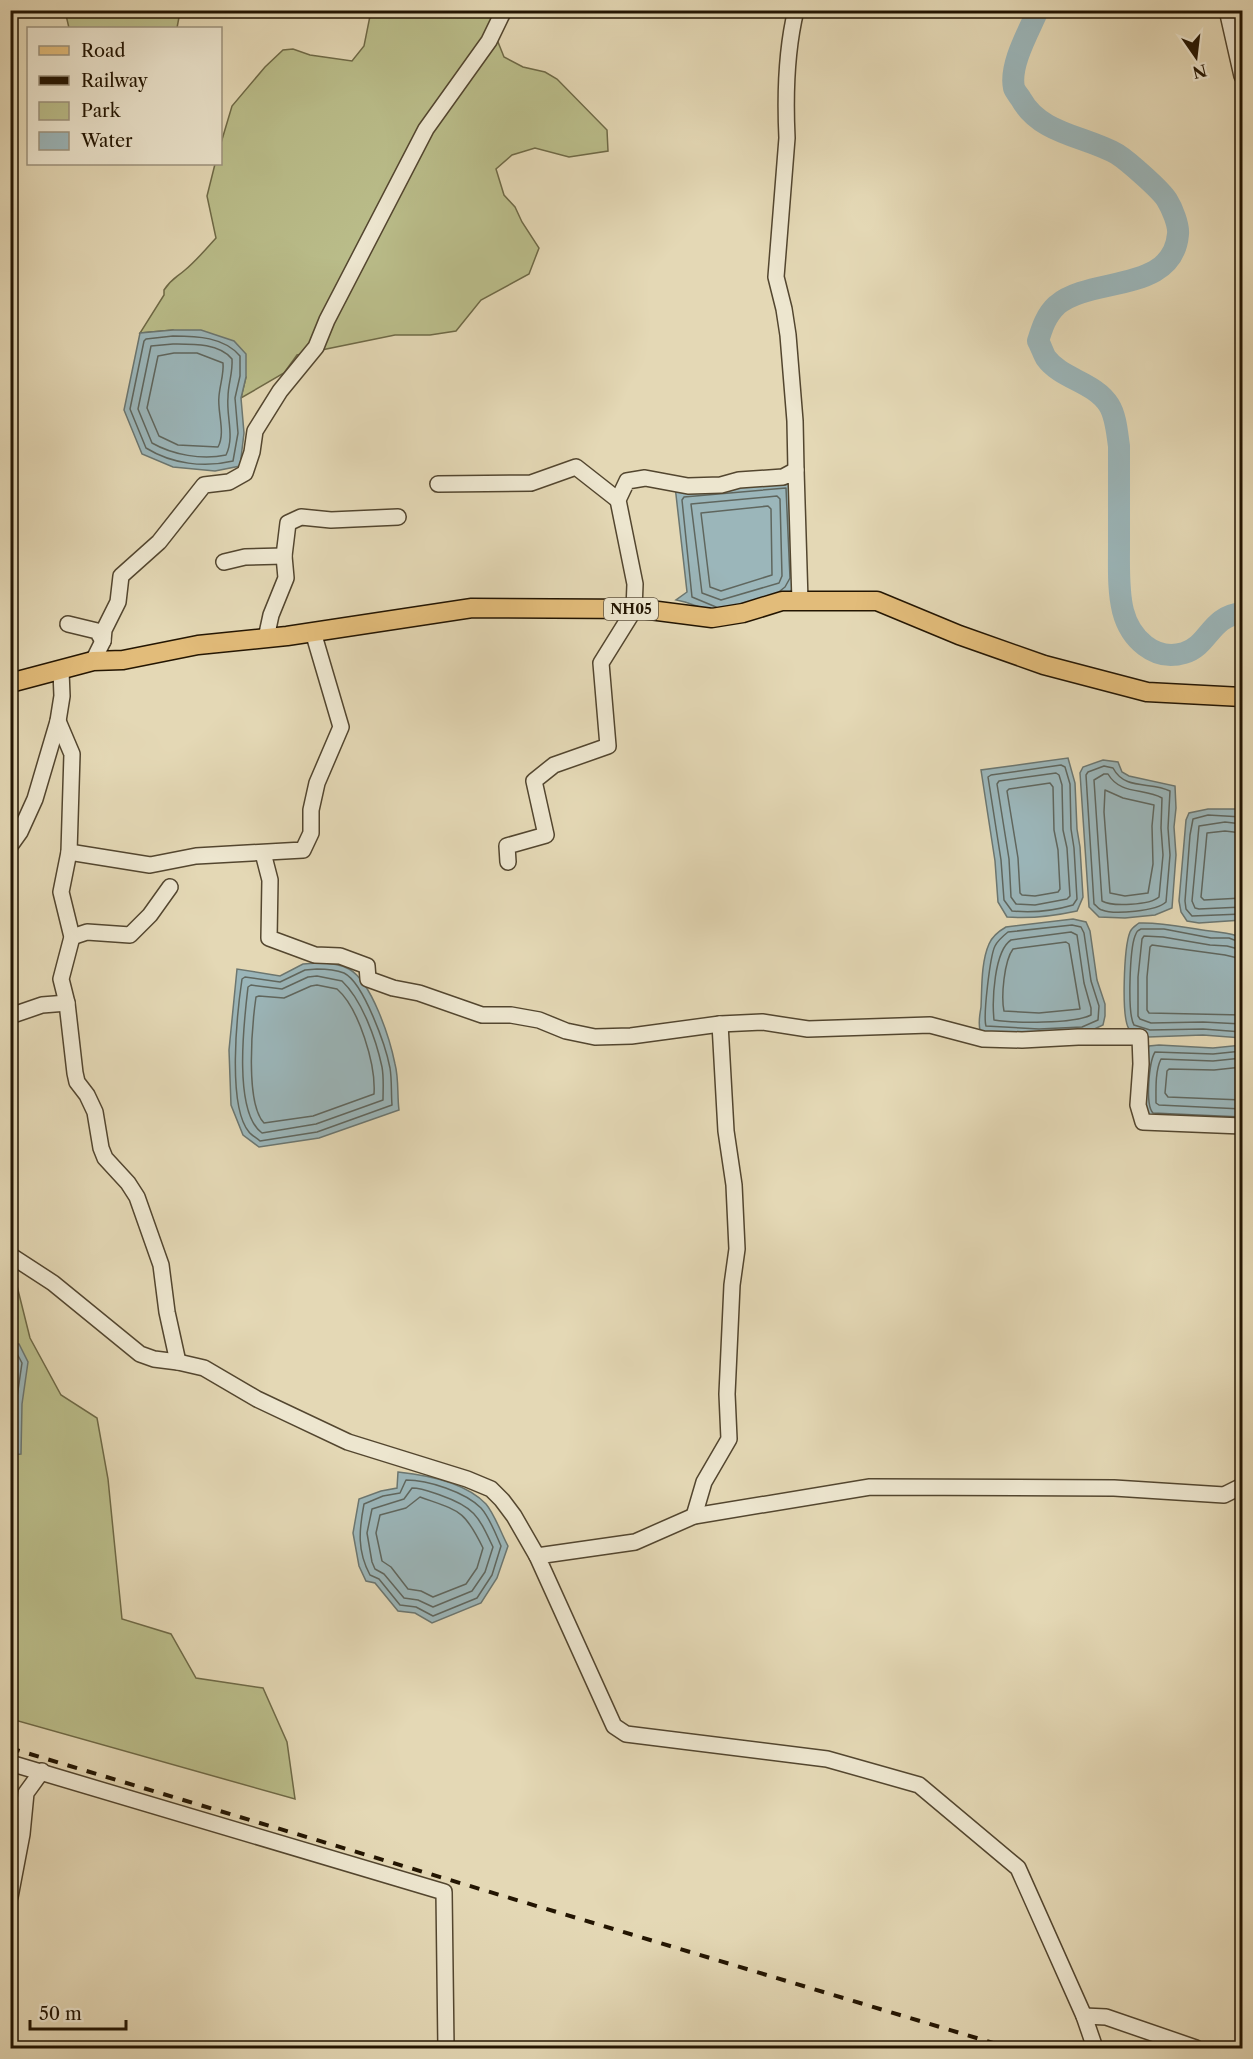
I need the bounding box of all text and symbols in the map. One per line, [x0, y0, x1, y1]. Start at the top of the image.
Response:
legend [27, 27, 222, 165]
north arrow [1166, 27, 1226, 87]
text: Road [81, 40, 126, 62]
text: N [1190, 60, 1209, 83]
text: Railway [81, 70, 149, 92]
text: Park [81, 100, 122, 122]
text: Water [80, 130, 133, 152]
road number: NH05 [604, 598, 658, 620]
scale bar [30, 1993, 126, 2031]
text: 50 m [39, 2003, 82, 2025]

